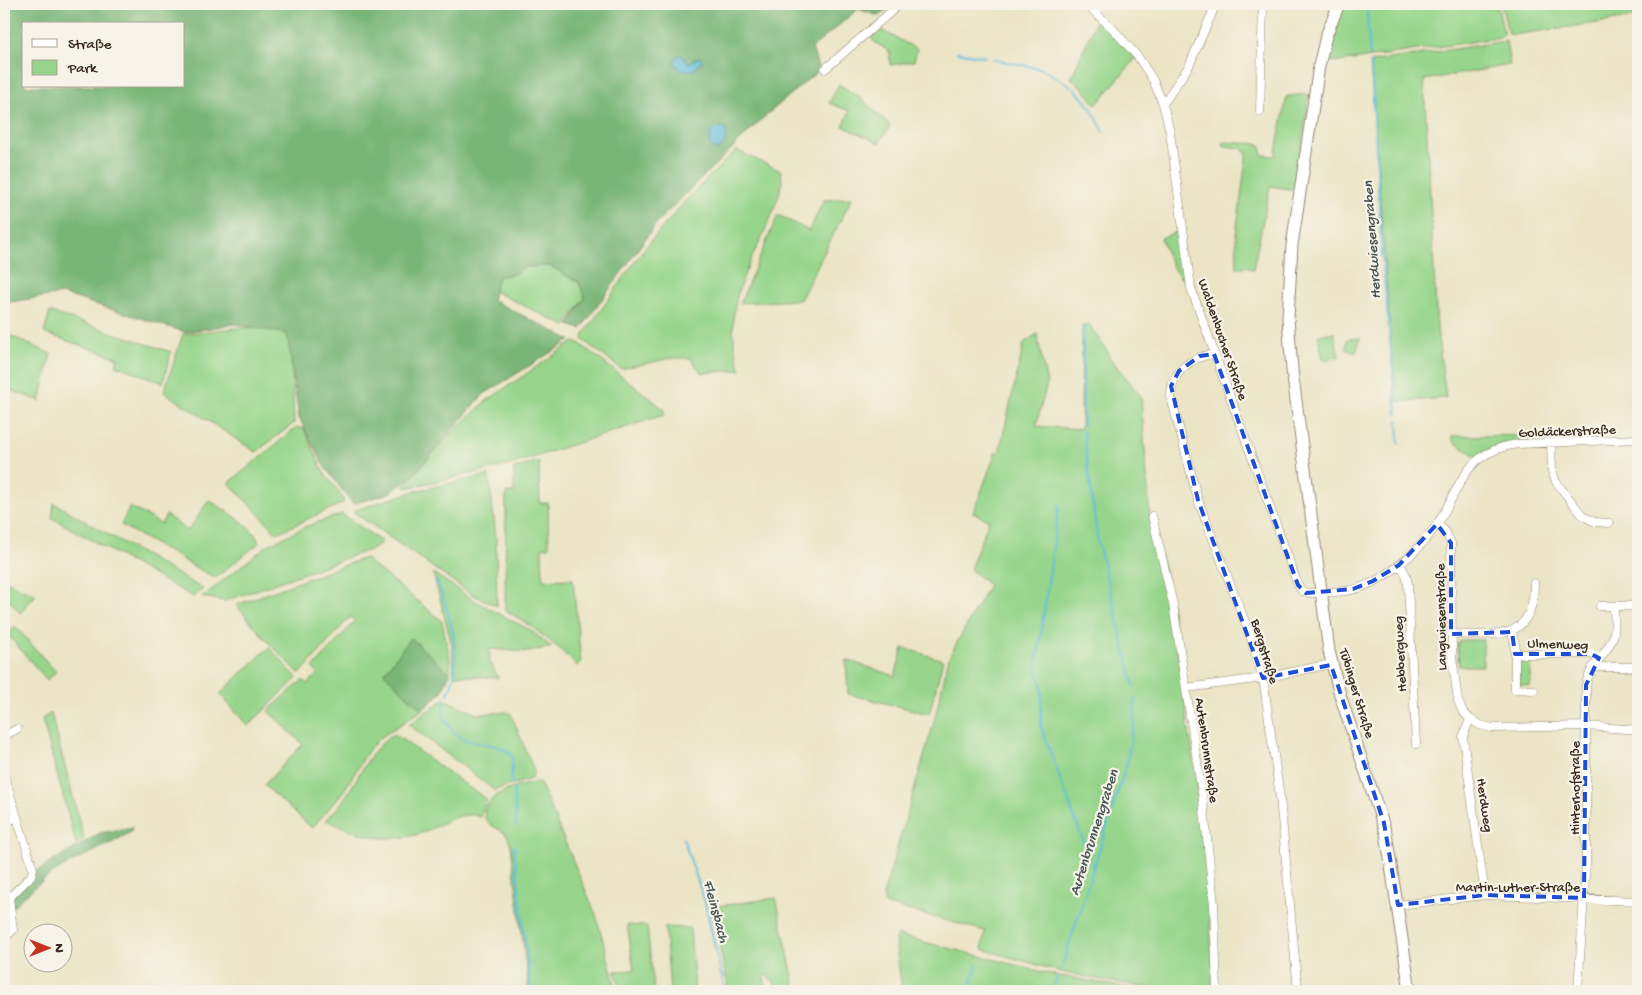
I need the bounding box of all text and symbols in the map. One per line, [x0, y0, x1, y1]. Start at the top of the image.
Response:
legend [22, 22, 185, 88]
text: Straße [68, 36, 112, 54]
text: Park [67, 60, 98, 78]
water label: Herdwiesengraben [1360, 179, 1386, 300]
street label: Waldenbucher Straße [1193, 277, 1251, 403]
street label: Goldäckerstraße [1518, 422, 1617, 443]
street label: Langwiesenstraße [1433, 563, 1452, 671]
street label: Hebbergweg [1391, 615, 1412, 692]
street label: Bergstraße [1245, 616, 1282, 687]
street label: Ulmenweg [1527, 636, 1589, 655]
street label: Tübinger Straße [1334, 646, 1378, 742]
street label: Autenbrunnstraße [1190, 697, 1221, 805]
street label: Hinterhofstraße [1568, 740, 1585, 835]
water label: Autenbrunnengraben [1066, 767, 1124, 898]
street label: Herdweg [1471, 777, 1496, 834]
water label: Fleinsbach [698, 878, 732, 946]
street label: Martin-Luther-Straße [1456, 880, 1581, 897]
north arrow [22, 922, 72, 972]
text: N [50, 943, 67, 953]

